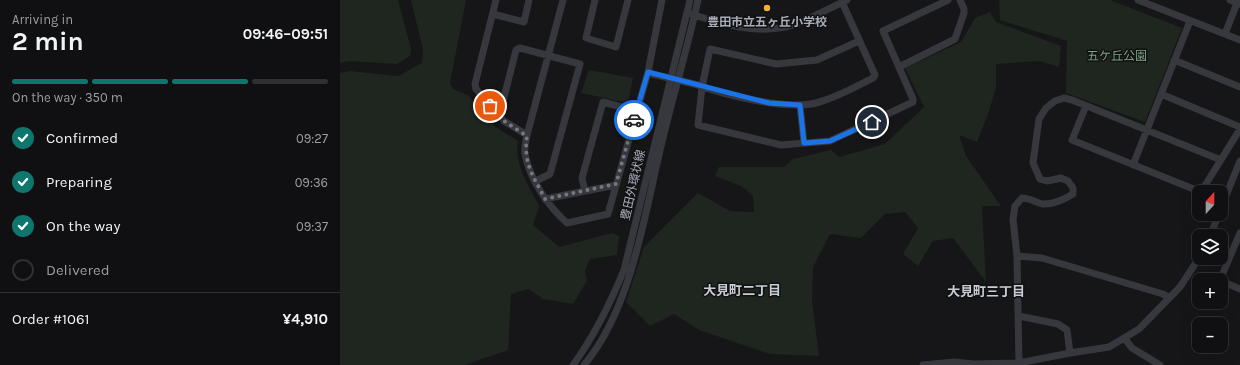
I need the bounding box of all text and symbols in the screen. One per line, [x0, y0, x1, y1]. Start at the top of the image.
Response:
marker: 豊田市立五ヶ丘小学校 [762, 3, 772, 13]
text: Arriving in [12, 12, 73, 27]
place label: 豊田市立五ヶ丘小学校 [707, 15, 827, 29]
text: 09:46–09:51 [243, 25, 328, 43]
text: 2 min [12, 26, 84, 57]
park label: 五ケ丘公園 [1087, 49, 1147, 63]
pin [473, 89, 507, 123]
text: On the way · 350 m [12, 90, 123, 105]
icon: bag [479, 95, 501, 117]
courier [614, 100, 654, 140]
pin [855, 105, 889, 139]
icon: car [623, 109, 645, 131]
icon: home [861, 111, 883, 133]
icon: check [12, 127, 34, 149]
text: Confirmed [46, 129, 118, 147]
text: 09:27 [296, 131, 328, 146]
street label: 豊田外環状線 [618, 148, 648, 222]
icon: check [12, 171, 34, 193]
text: Preparing [46, 173, 112, 191]
text: 09:36 [295, 175, 328, 190]
north arrow [1192, 185, 1228, 221]
map controls [1192, 185, 1228, 353]
icon: check [12, 215, 34, 237]
text: On the way [46, 217, 120, 235]
text: 09:37 [296, 219, 328, 234]
button: layers [1192, 229, 1228, 265]
text: Delivered [46, 261, 110, 279]
button: + [1192, 273, 1228, 309]
district label: 大見町二丁目 [703, 283, 781, 298]
district label: 大見町三丁目 [947, 284, 1025, 299]
text: Order #1061 [12, 310, 89, 328]
text: ¥4,910 [282, 310, 328, 328]
button: − [1192, 317, 1228, 353]

